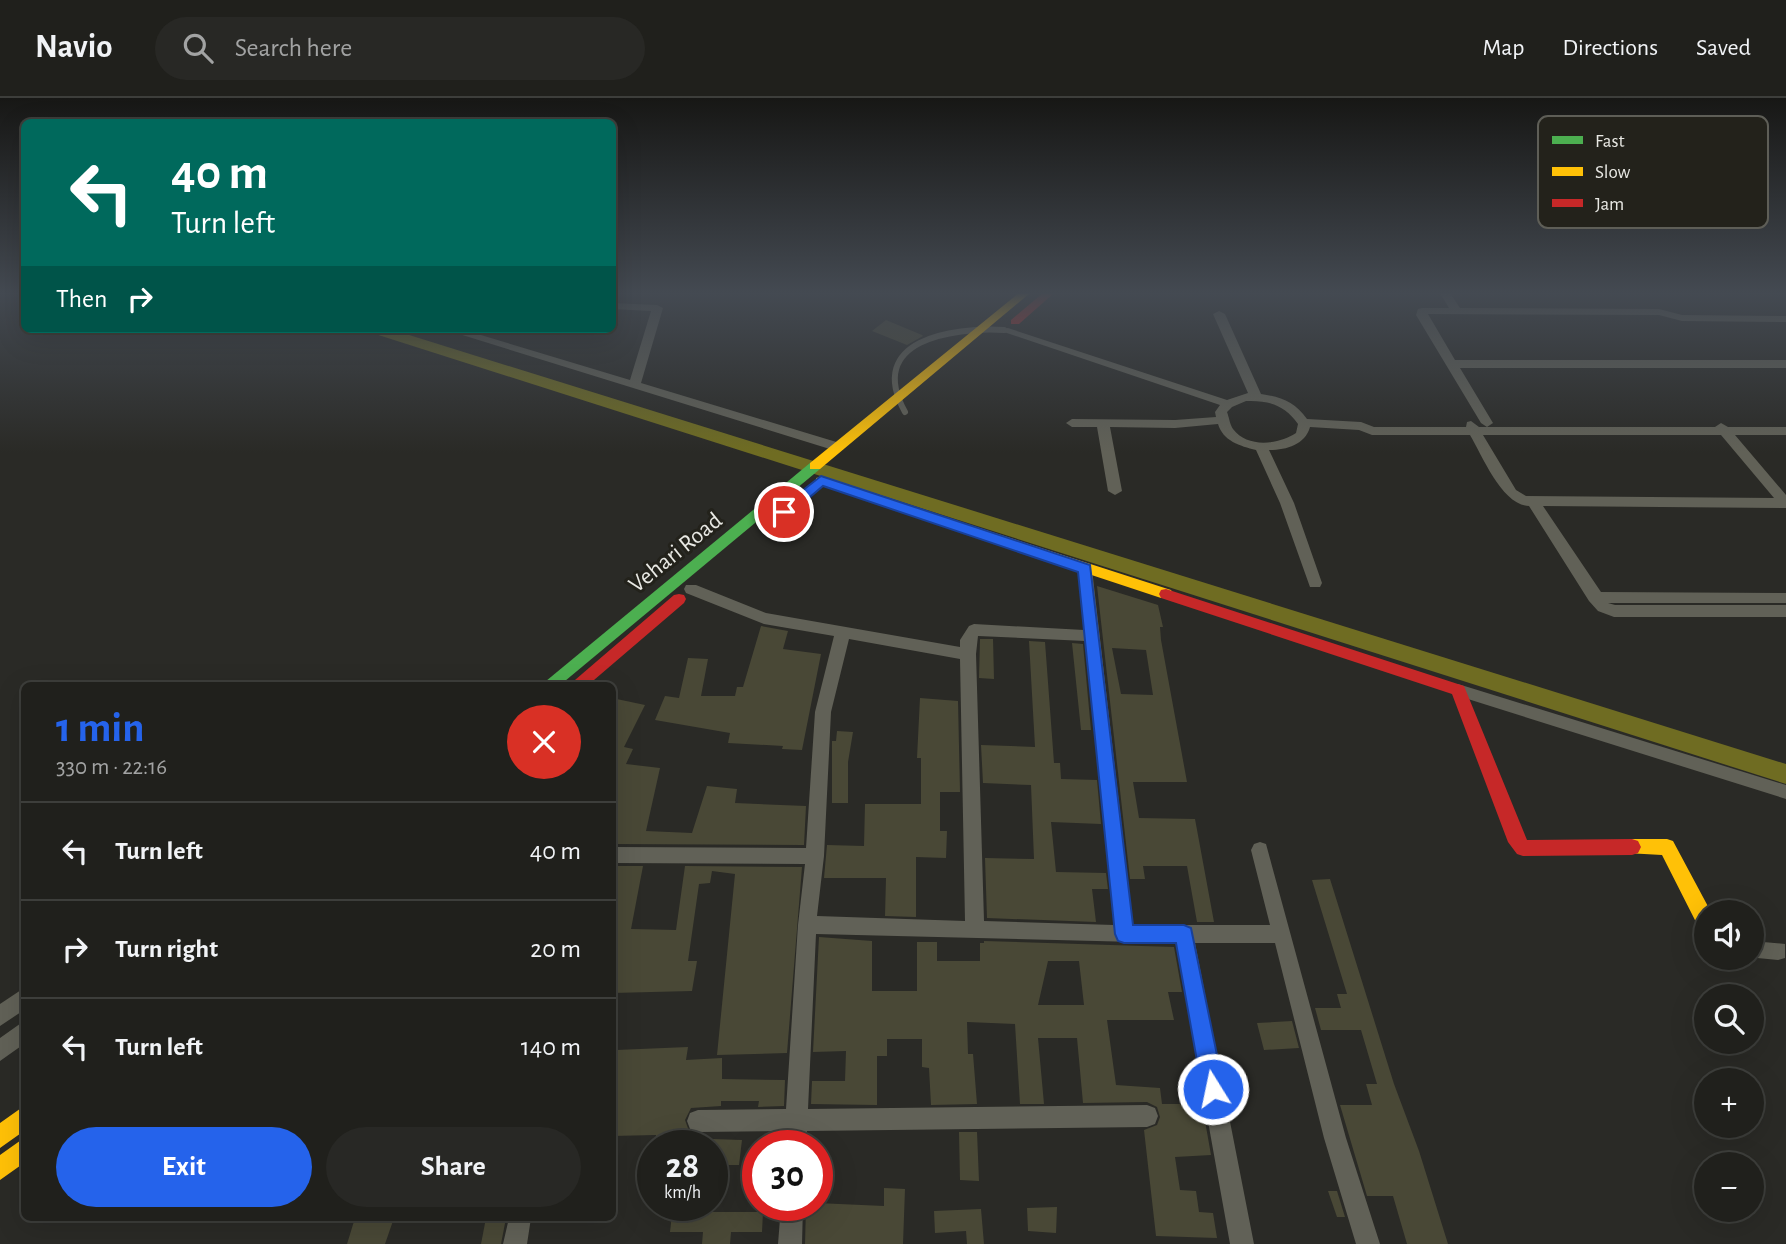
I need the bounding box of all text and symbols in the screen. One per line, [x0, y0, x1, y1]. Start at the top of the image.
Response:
search box [155, 17, 645, 80]
icon: search [179, 29, 217, 67]
text: Navio [35, 31, 113, 64]
text: Search here [235, 35, 352, 61]
text: Map [1482, 36, 1524, 60]
text: Directions [1562, 36, 1658, 60]
text: Saved [1696, 36, 1751, 60]
legend [1538, 116, 1768, 228]
text: Fast [1595, 132, 1625, 151]
icon: left [56, 147, 147, 238]
text: 40 m [171, 149, 268, 198]
text: Slow [1595, 163, 1631, 182]
text: Jam [1595, 195, 1624, 214]
text: Turn left [171, 207, 275, 239]
icon: right [121, 280, 159, 318]
text: Then [56, 286, 107, 312]
pin [754, 482, 814, 542]
icon: arrive [765, 493, 803, 531]
street label: Vehari Road [625, 508, 727, 597]
button: close [507, 705, 581, 779]
text: 1 min [56, 707, 145, 749]
text: 330 m · 22:16 [56, 756, 167, 779]
icon: left [56, 832, 94, 870]
text: Turn left [115, 838, 203, 864]
text: 40 m [530, 838, 581, 864]
map controls [1694, 900, 1764, 1222]
button: sound [1694, 900, 1764, 970]
icon: right [56, 930, 94, 968]
text: Turn right [115, 936, 218, 962]
text: 20 m [530, 936, 581, 962]
button: search [1694, 984, 1764, 1054]
icon: left [56, 1028, 94, 1066]
text: Turn left [115, 1034, 203, 1060]
text: 140 m [521, 1034, 581, 1060]
position arrow [1176, 1052, 1250, 1126]
button: + [1694, 1068, 1764, 1138]
button: Exit [56, 1127, 312, 1207]
button: Share [326, 1127, 581, 1207]
speed limit sign: 30 [742, 1130, 833, 1221]
text: 28 [666, 1149, 699, 1184]
button: − [1694, 1152, 1764, 1222]
text: km/h [664, 1184, 701, 1202]

